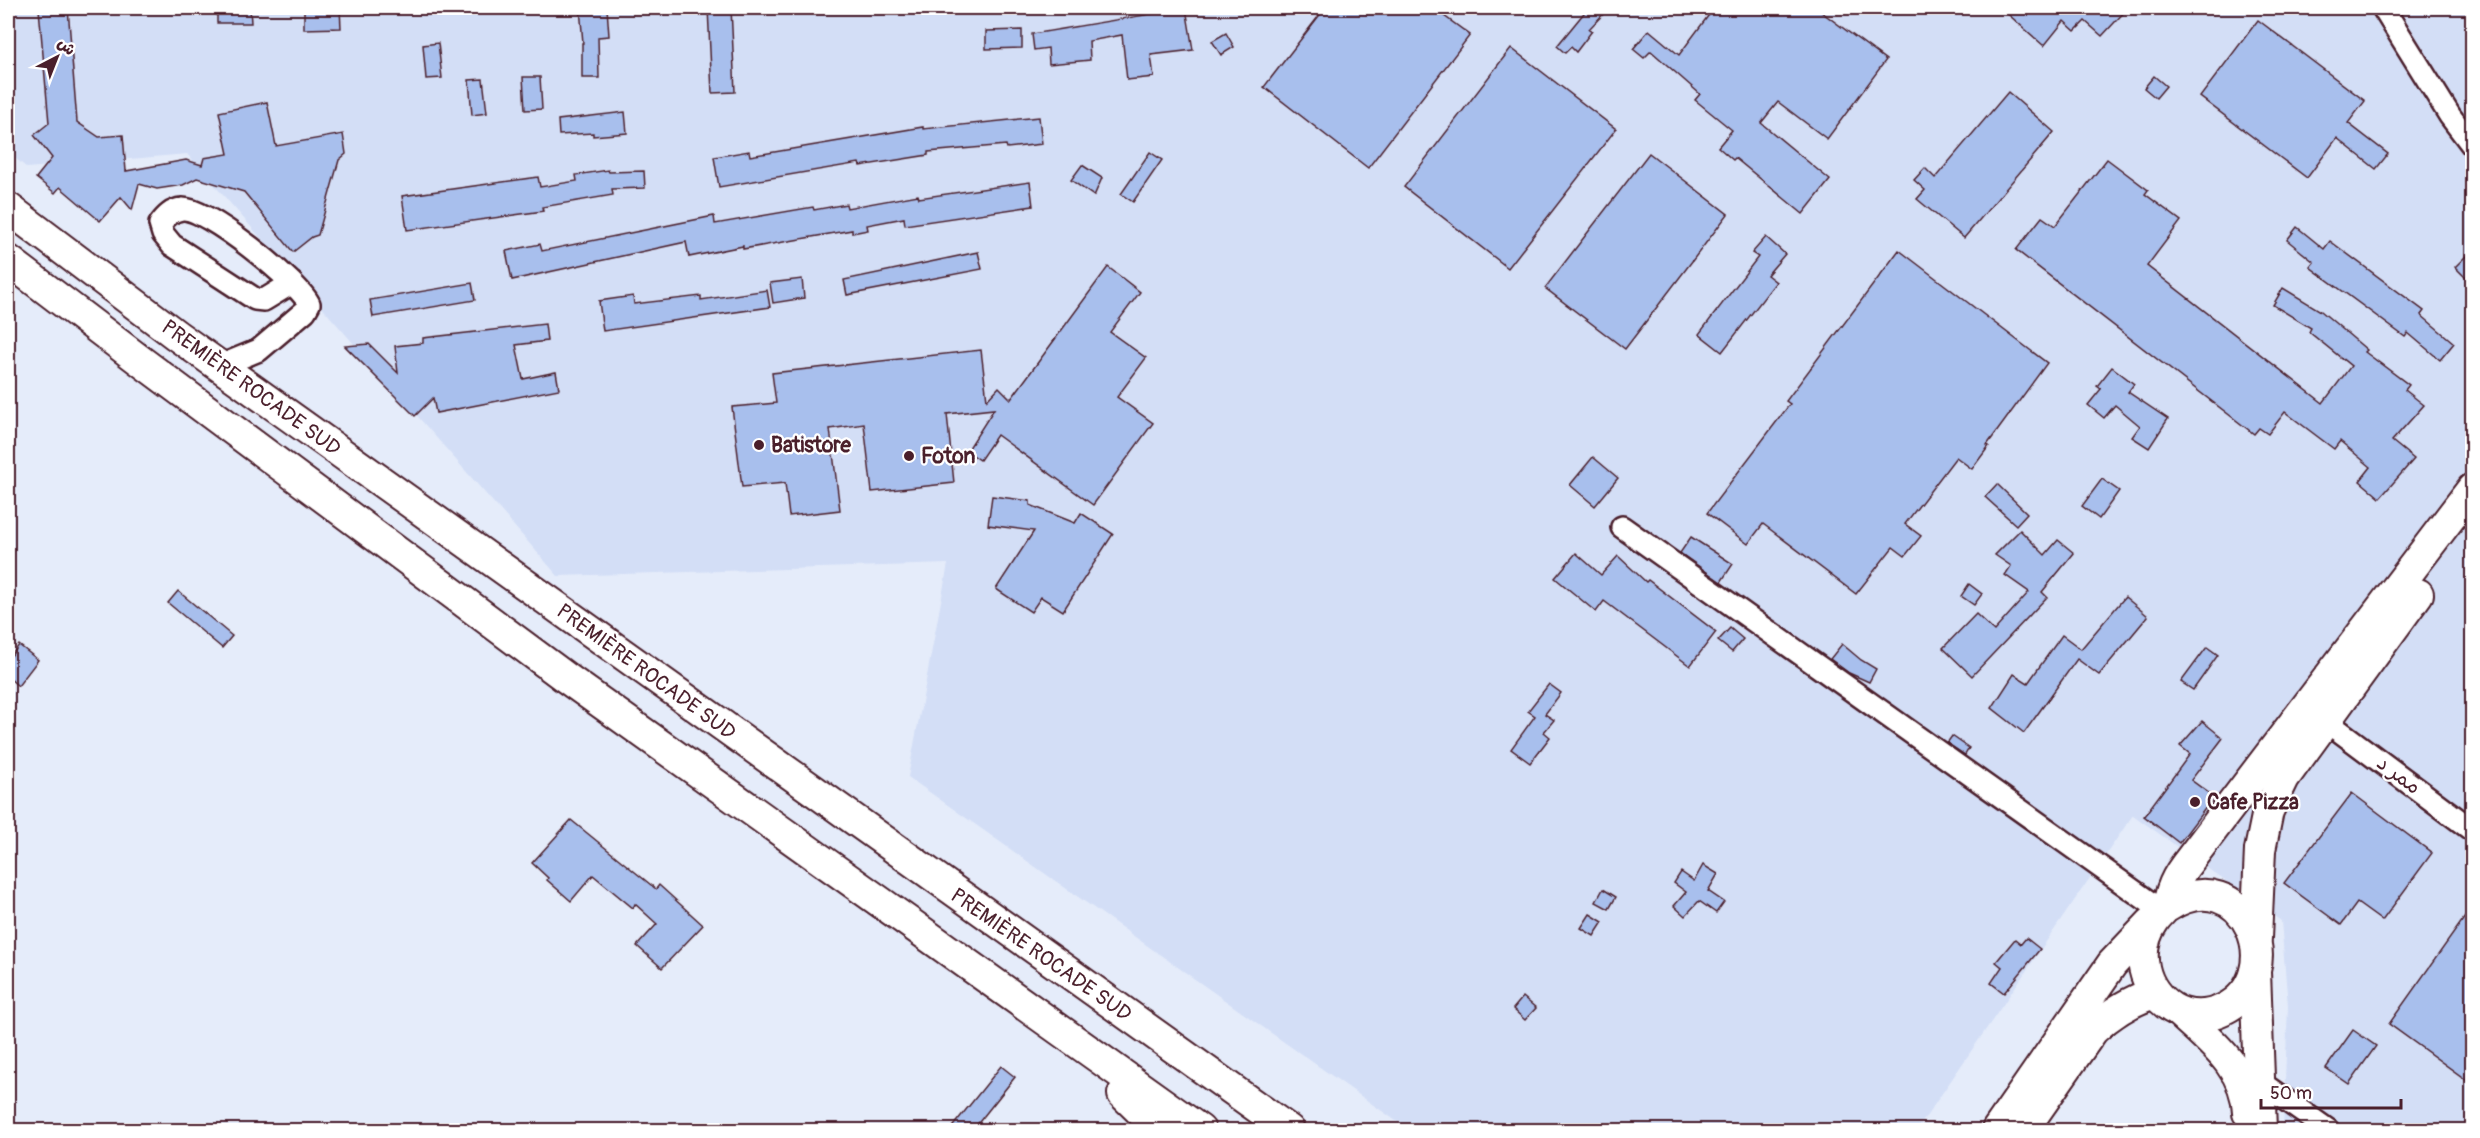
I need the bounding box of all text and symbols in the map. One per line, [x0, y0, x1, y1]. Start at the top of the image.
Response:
north arrow [27, 27, 87, 87]
text: ش [53, 33, 80, 60]
street label: PREMIÈRE ROCADE SUD [156, 314, 346, 462]
place label: Batistore [771, 432, 851, 459]
marker: Batistore [752, 438, 766, 452]
place label: Foton [921, 443, 975, 470]
marker: Foton [902, 449, 916, 463]
street label: PREMIÈRE ROCADE SUD [551, 598, 741, 746]
street label: ممر د [2371, 750, 2427, 800]
place label: Cafe Pizza [2207, 789, 2299, 816]
marker: Cafe Pizza [2188, 795, 2202, 809]
street label: PREMIÈRE ROCADE SUD [945, 882, 1137, 1028]
scale bar [2261, 1072, 2400, 1110]
text: 50 m [2270, 1082, 2312, 1105]

